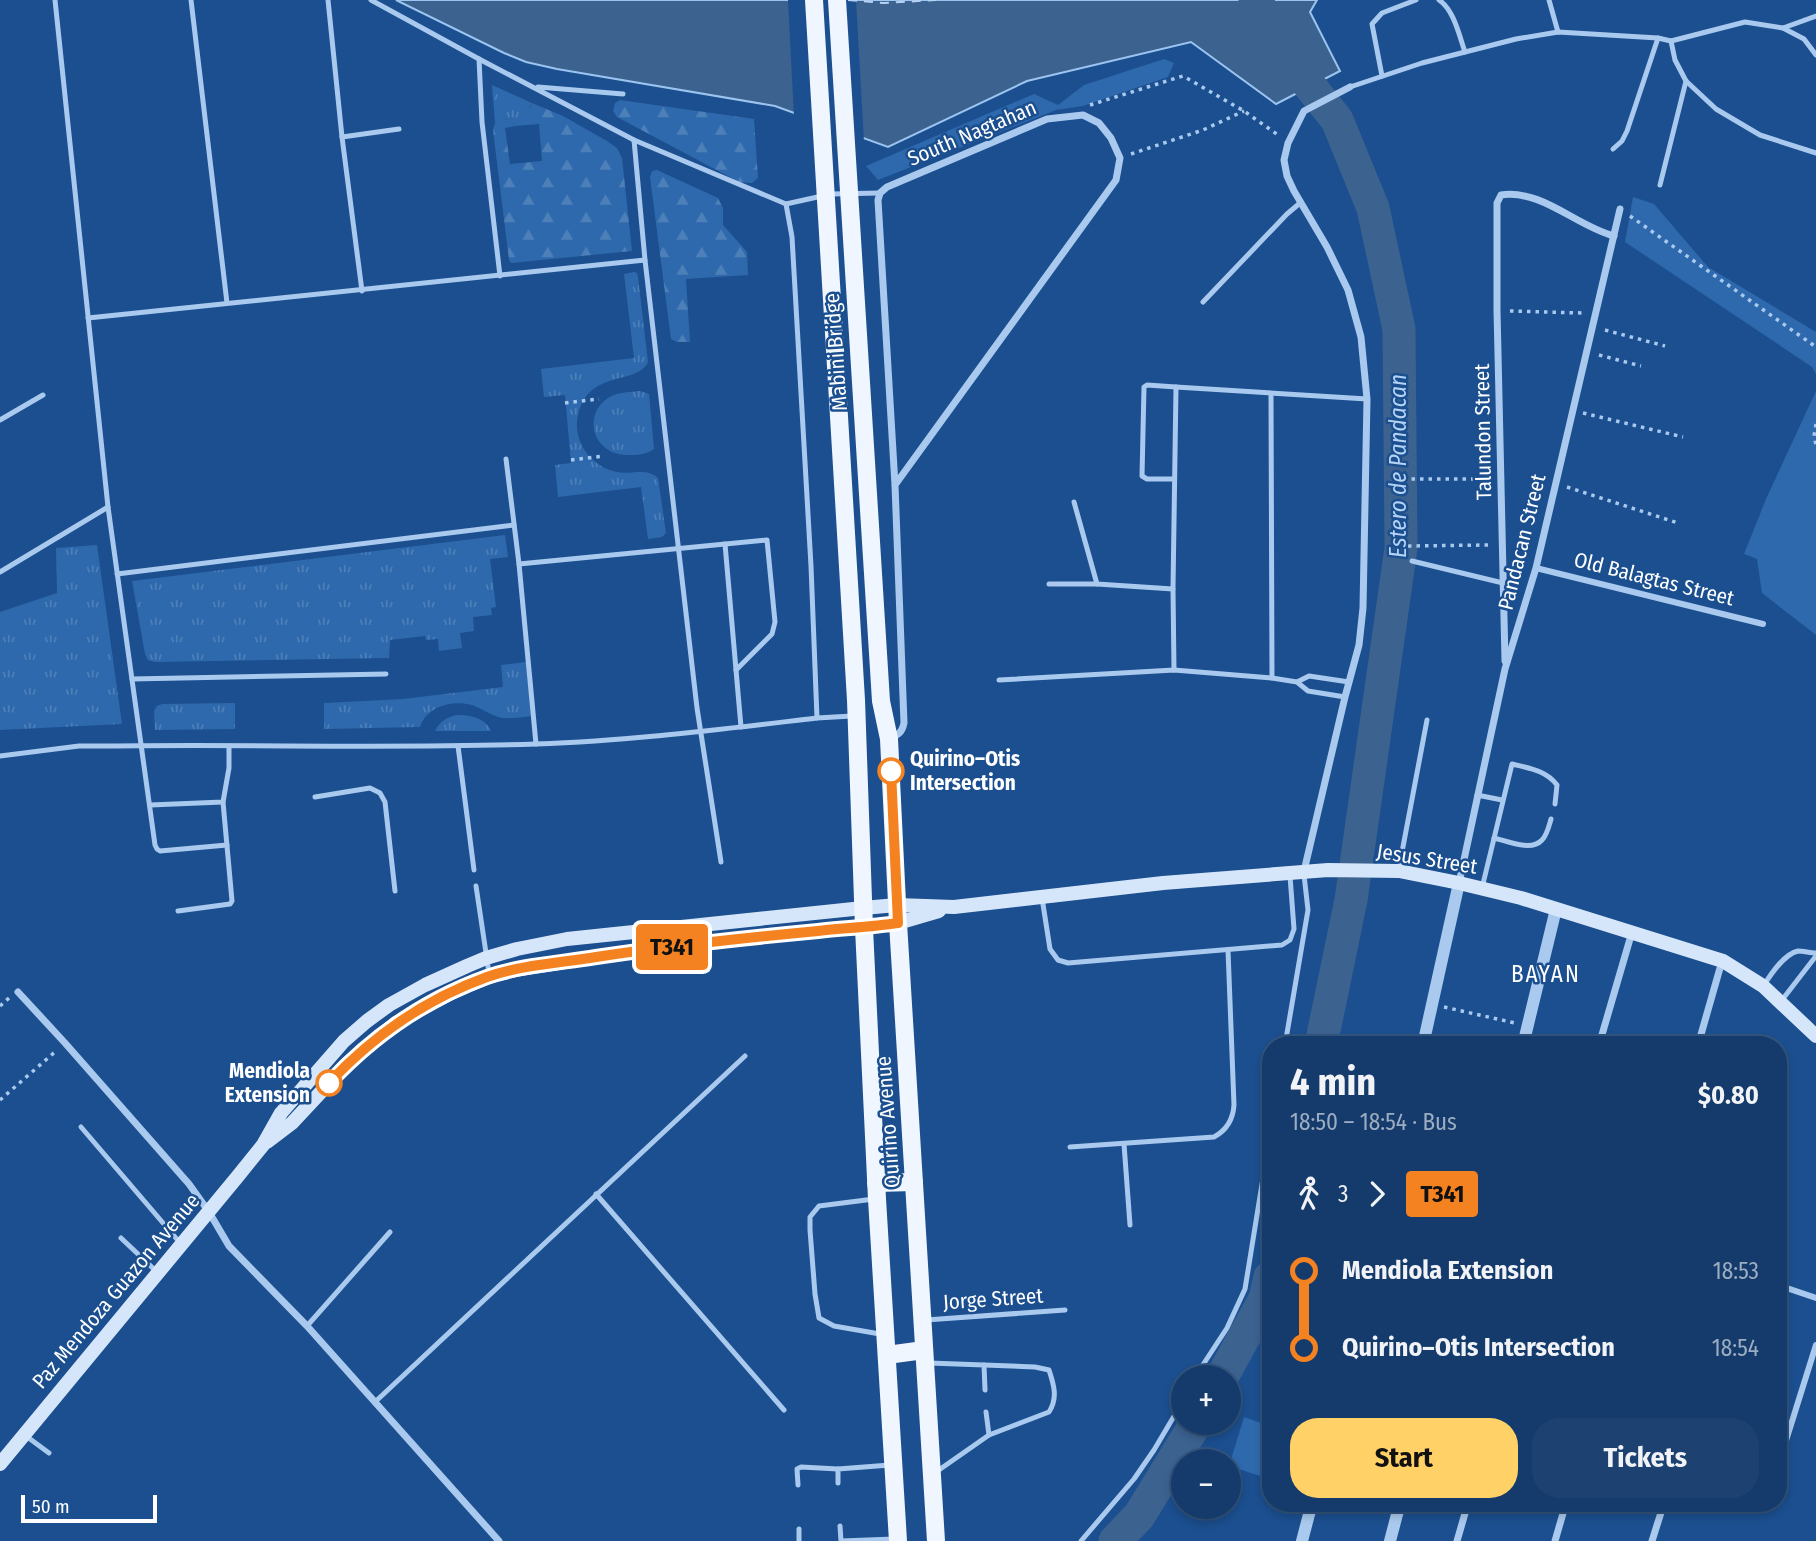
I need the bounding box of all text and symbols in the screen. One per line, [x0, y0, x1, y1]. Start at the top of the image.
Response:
street label: South Nagtahan [904, 94, 1040, 172]
street label: Mabini Bridge [819, 292, 853, 412]
street label: Talundon Street [1469, 364, 1497, 500]
water label: Estero de Pandacan [1384, 374, 1412, 558]
street label: Pandacan Street [1493, 471, 1552, 613]
street label: Old Balagtas Street [1571, 547, 1737, 612]
place label: Quirino–Otis Intersection [910, 746, 1020, 796]
marker: Quirino–Otis Intersection [878, 758, 904, 784]
street label: Jesus Street [1375, 838, 1479, 880]
line badge: T341 [623, 924, 721, 970]
text: T341 [650, 933, 694, 961]
district label: BAYAN [1511, 960, 1581, 988]
street label: Quirino Avenue [870, 1055, 906, 1189]
place label: Mendiola Extension [225, 1058, 310, 1108]
text: 4 min [1290, 1059, 1376, 1105]
marker: Mendiola Extension [316, 1070, 342, 1096]
text: $0.80 [1698, 1080, 1759, 1111]
text: 18:50 – 18:54 · Bus [1290, 1108, 1457, 1136]
icon: walk [1290, 1175, 1328, 1213]
icon: forward [1358, 1175, 1396, 1213]
text: 3 [1338, 1180, 1348, 1208]
text: T341 [1420, 1180, 1464, 1208]
street label: Paz Mendoza Guazon Avenue [27, 1188, 205, 1394]
text: Mendiola Extension [1342, 1255, 1553, 1286]
text: 18:53 [1713, 1257, 1759, 1285]
street label: Jorge Street [942, 1283, 1044, 1315]
text: Quirino–Otis Intersection [1342, 1332, 1615, 1363]
text: 18:54 [1712, 1334, 1759, 1362]
map controls [1171, 1365, 1241, 1519]
button: + [1171, 1365, 1241, 1435]
button: Start [1290, 1418, 1518, 1498]
button: Tickets [1532, 1418, 1759, 1498]
button: − [1171, 1449, 1241, 1519]
scale bar [21, 1492, 158, 1524]
text: 50 m [32, 1495, 70, 1518]

